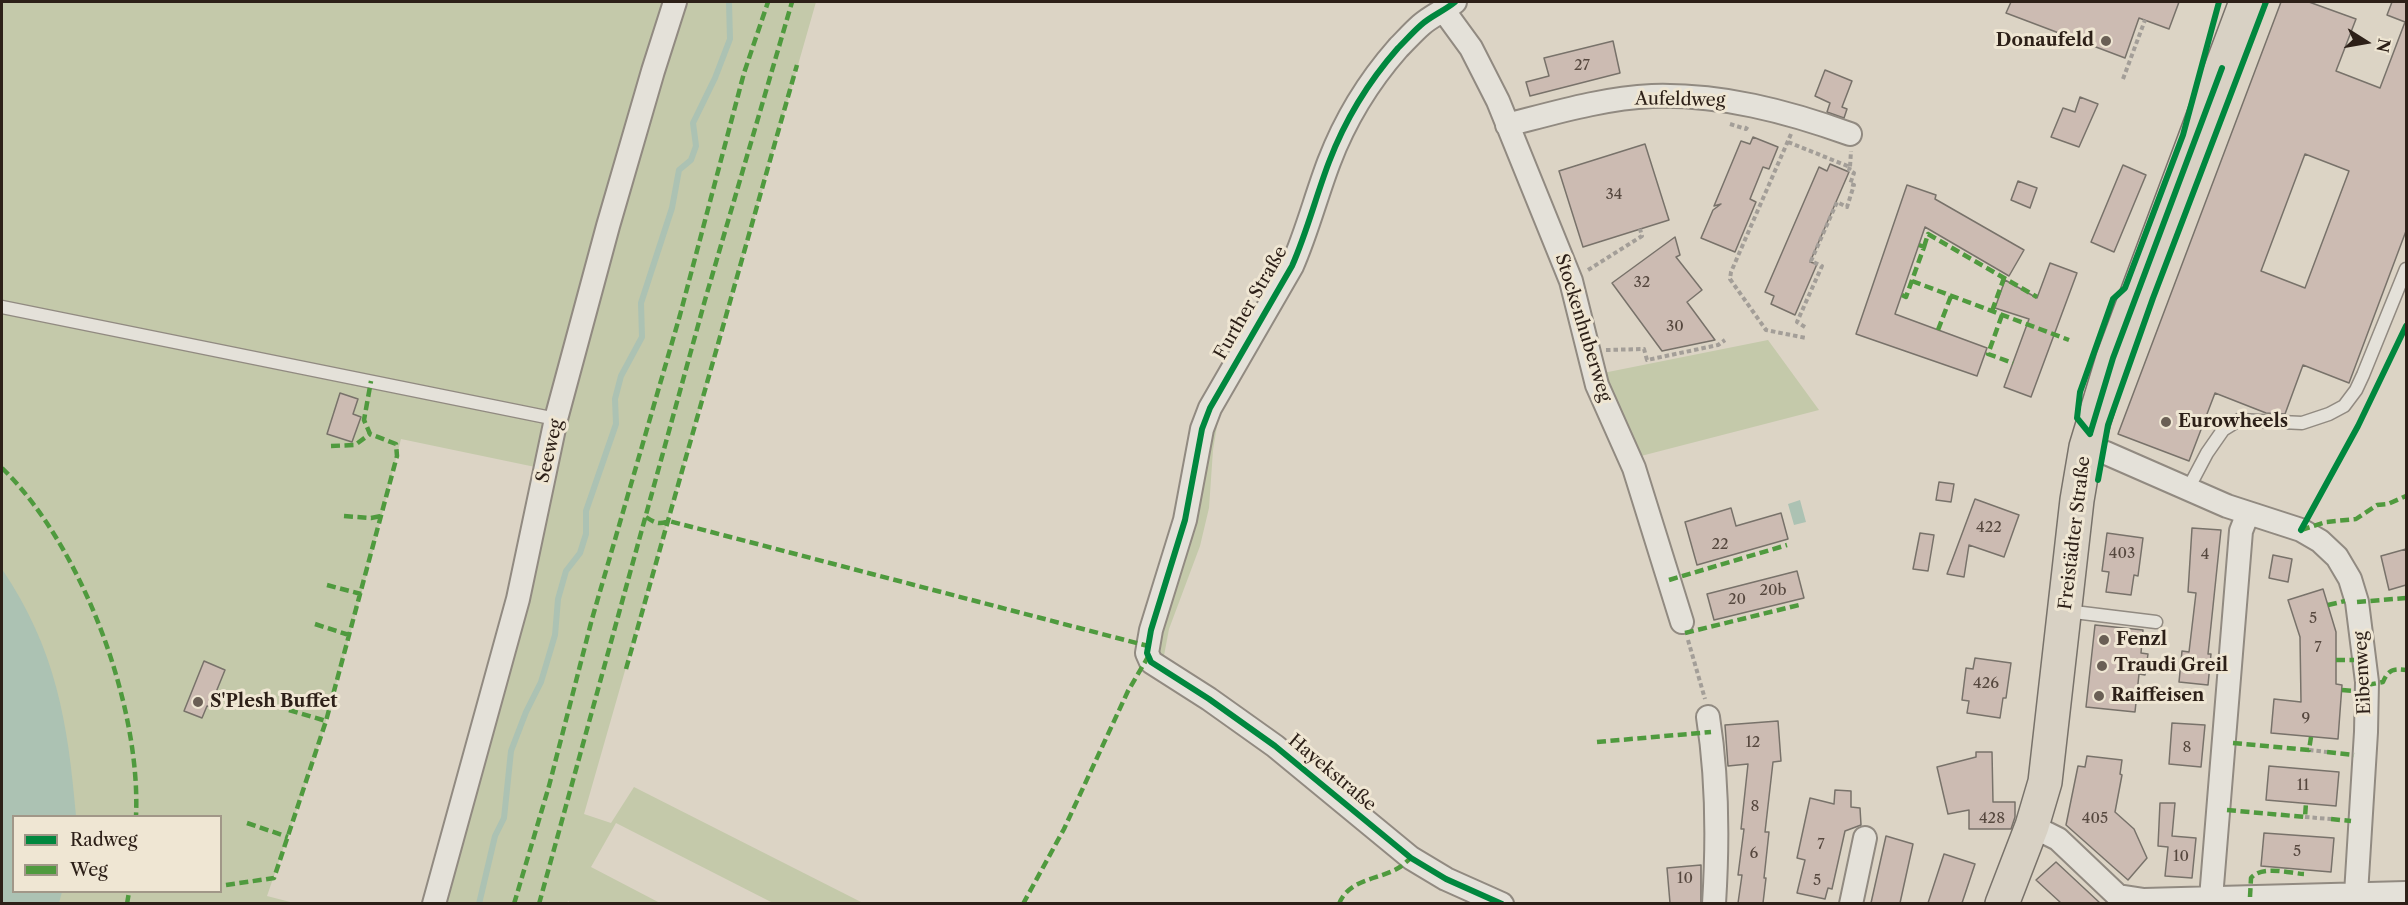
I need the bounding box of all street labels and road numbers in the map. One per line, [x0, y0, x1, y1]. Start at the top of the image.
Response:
street label: Aufeldweg [1635, 88, 1725, 112]
street label: Further Straße [1210, 243, 1292, 363]
street label: Stockenhuberweg [1550, 251, 1616, 405]
street label: Seeweg [532, 417, 568, 485]
street label: Freistädter Straße [2055, 455, 2095, 611]
street label: Eibenweg [2350, 631, 2376, 715]
street label: Hayekstraße [1284, 730, 1380, 816]

